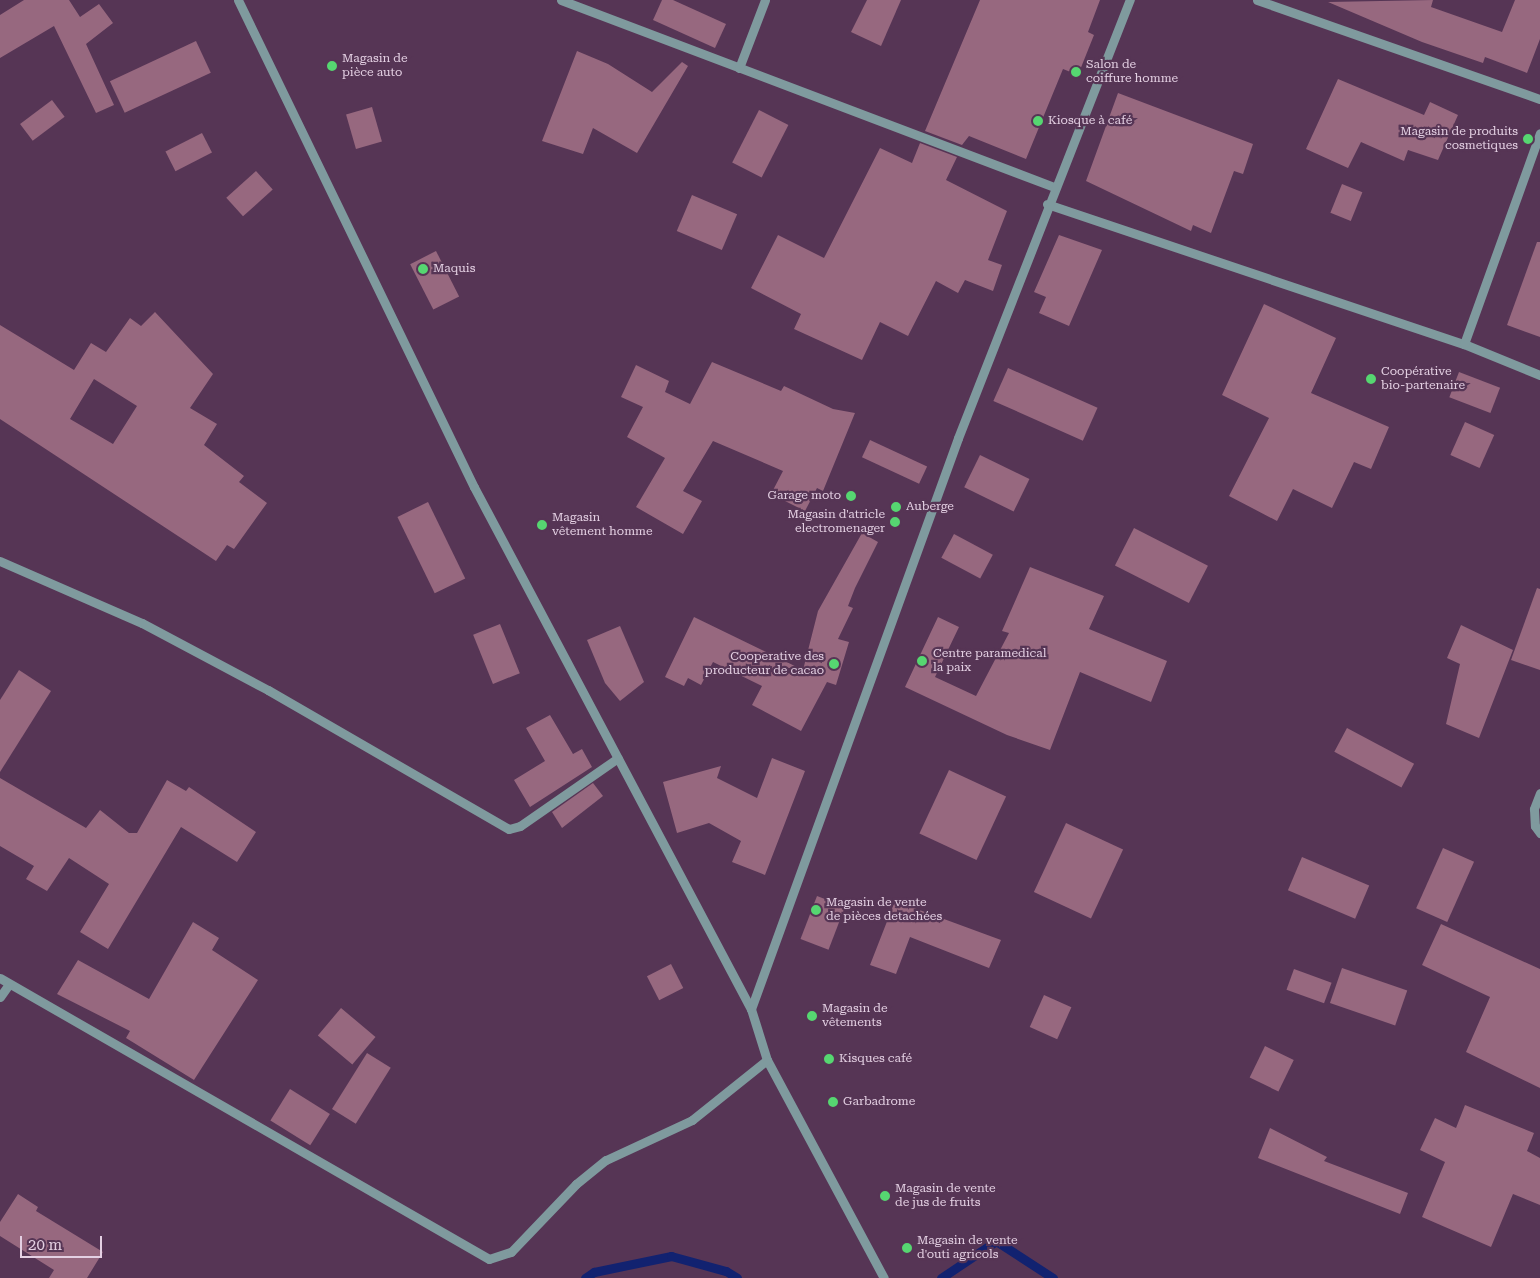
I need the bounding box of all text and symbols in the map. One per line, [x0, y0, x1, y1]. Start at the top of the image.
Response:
place label: Magasin de pièce auto [342, 52, 408, 80]
place label: Salon de coiffure homme [1086, 58, 1178, 86]
marker: Magasin de pièce auto [326, 60, 338, 72]
marker: Salon de coiffure homme [1070, 66, 1082, 78]
place label: Kiosque à café [1048, 114, 1132, 128]
marker: Kiosque à café [1032, 115, 1044, 127]
place label: Magasin de produits cosmetiques [1400, 125, 1518, 153]
marker: Magasin de produits cosmetiques [1522, 133, 1534, 145]
place label: Maquis [433, 262, 475, 276]
marker: Maquis [417, 263, 429, 275]
place label: Coopérative bio-partenaire [1381, 365, 1465, 393]
marker: Coopérative bio-partenaire [1365, 373, 1377, 385]
place label: Garage moto [767, 489, 841, 503]
marker: Garage moto [845, 490, 857, 502]
place label: Auberge [906, 500, 954, 514]
marker: Auberge [890, 501, 902, 513]
place label: Magasin d'atricle electromenager [787, 508, 885, 536]
place label: Magasin vêtement homme [552, 511, 653, 539]
marker: Magasin d'atricle electromenager [889, 516, 901, 528]
marker: Magasin vêtement homme [536, 519, 548, 531]
place label: Centre paramedical la paix [933, 647, 1046, 675]
place label: Cooperative des producteur de cacao [705, 650, 824, 678]
marker: Centre paramedical la paix [915, 654, 929, 668]
marker: Cooperative des producteur de cacao [828, 658, 840, 670]
place label: Magasin de vente de pièces detachées [826, 896, 942, 924]
marker: Magasin de vente de pièces detachées [810, 904, 822, 916]
place label: Magasin de vêtements [822, 1002, 888, 1030]
marker: Magasin de vêtements [806, 1010, 818, 1022]
place label: Kisques café [839, 1052, 912, 1066]
marker: Kisques café [823, 1053, 835, 1065]
place label: Garbadrome [843, 1095, 915, 1109]
marker: Garbadrome [827, 1096, 839, 1108]
place label: Magasin de vente de jus de fruits [895, 1182, 996, 1210]
marker: Magasin de vente de jus de fruits [879, 1190, 891, 1202]
scale bar [22, 1226, 105, 1258]
place label: Magasin de vente d'outi agricols [917, 1234, 1018, 1262]
text: 20 m [28, 1236, 62, 1254]
marker: Magasin de vente d'outi agricols [901, 1242, 913, 1254]

